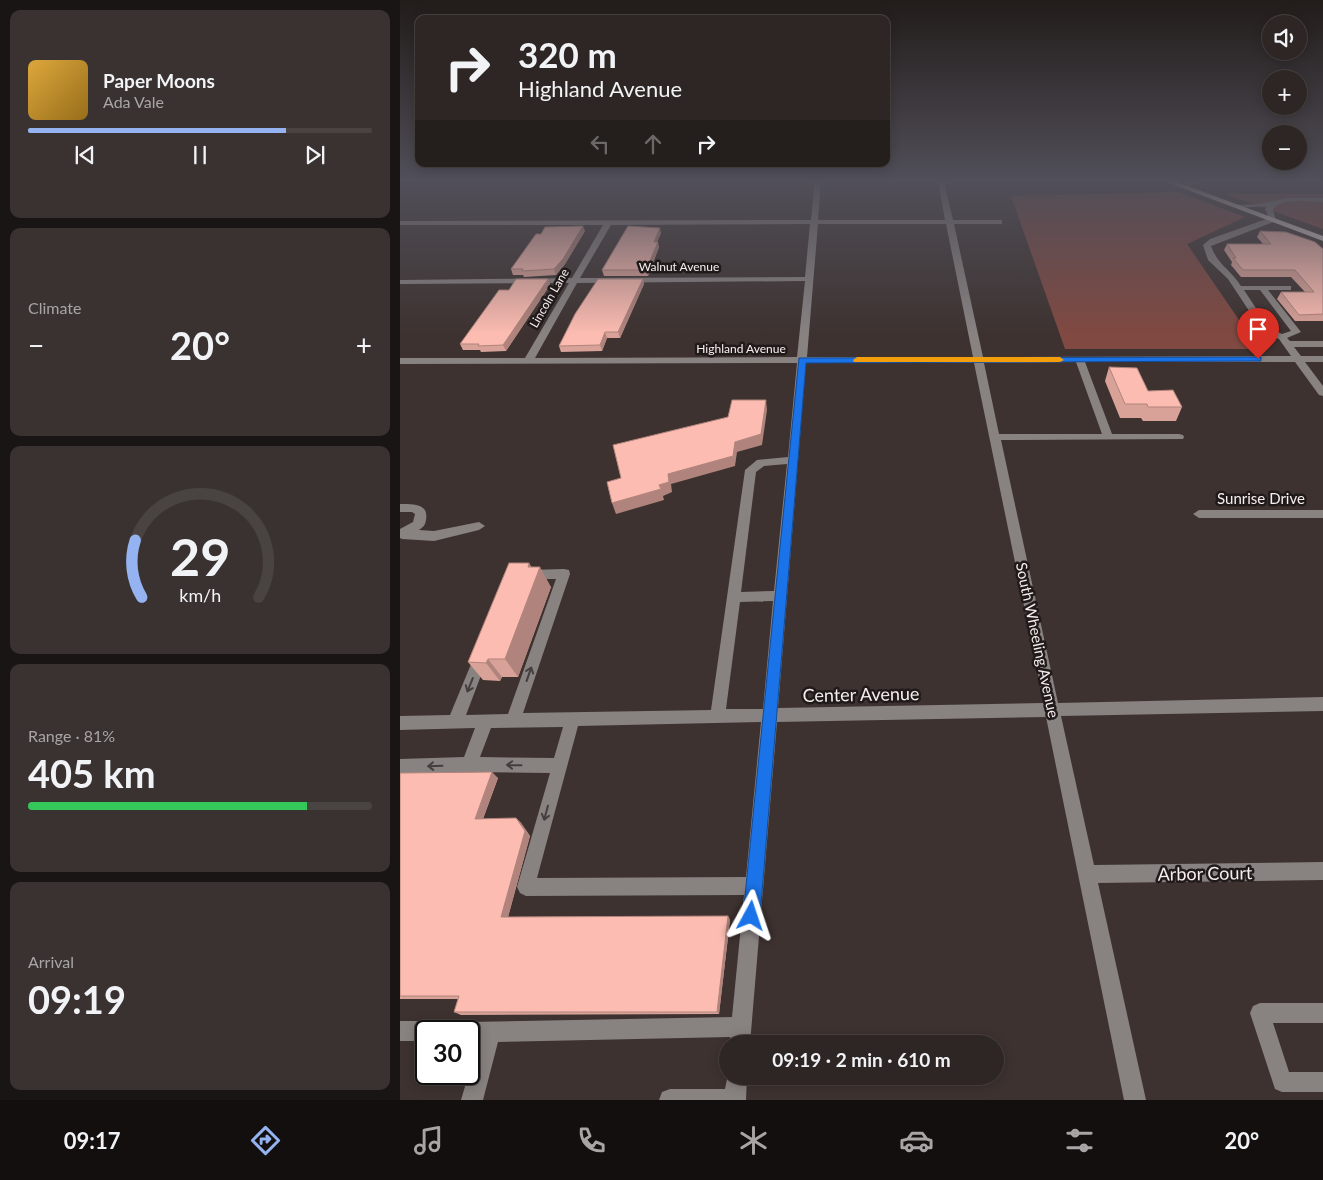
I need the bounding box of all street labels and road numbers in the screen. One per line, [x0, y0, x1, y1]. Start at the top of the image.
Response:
street label: Walnut Avenue [639, 259, 719, 274]
street label: Lincoln Lane [526, 266, 572, 330]
street label: Highland Avenue [696, 341, 786, 356]
street label: Sunrise Drive [1217, 489, 1305, 507]
street label: South Wheeling Avenue [1013, 561, 1063, 719]
street label: Center Avenue [802, 682, 920, 706]
street label: Arbor Court [1157, 861, 1253, 885]

